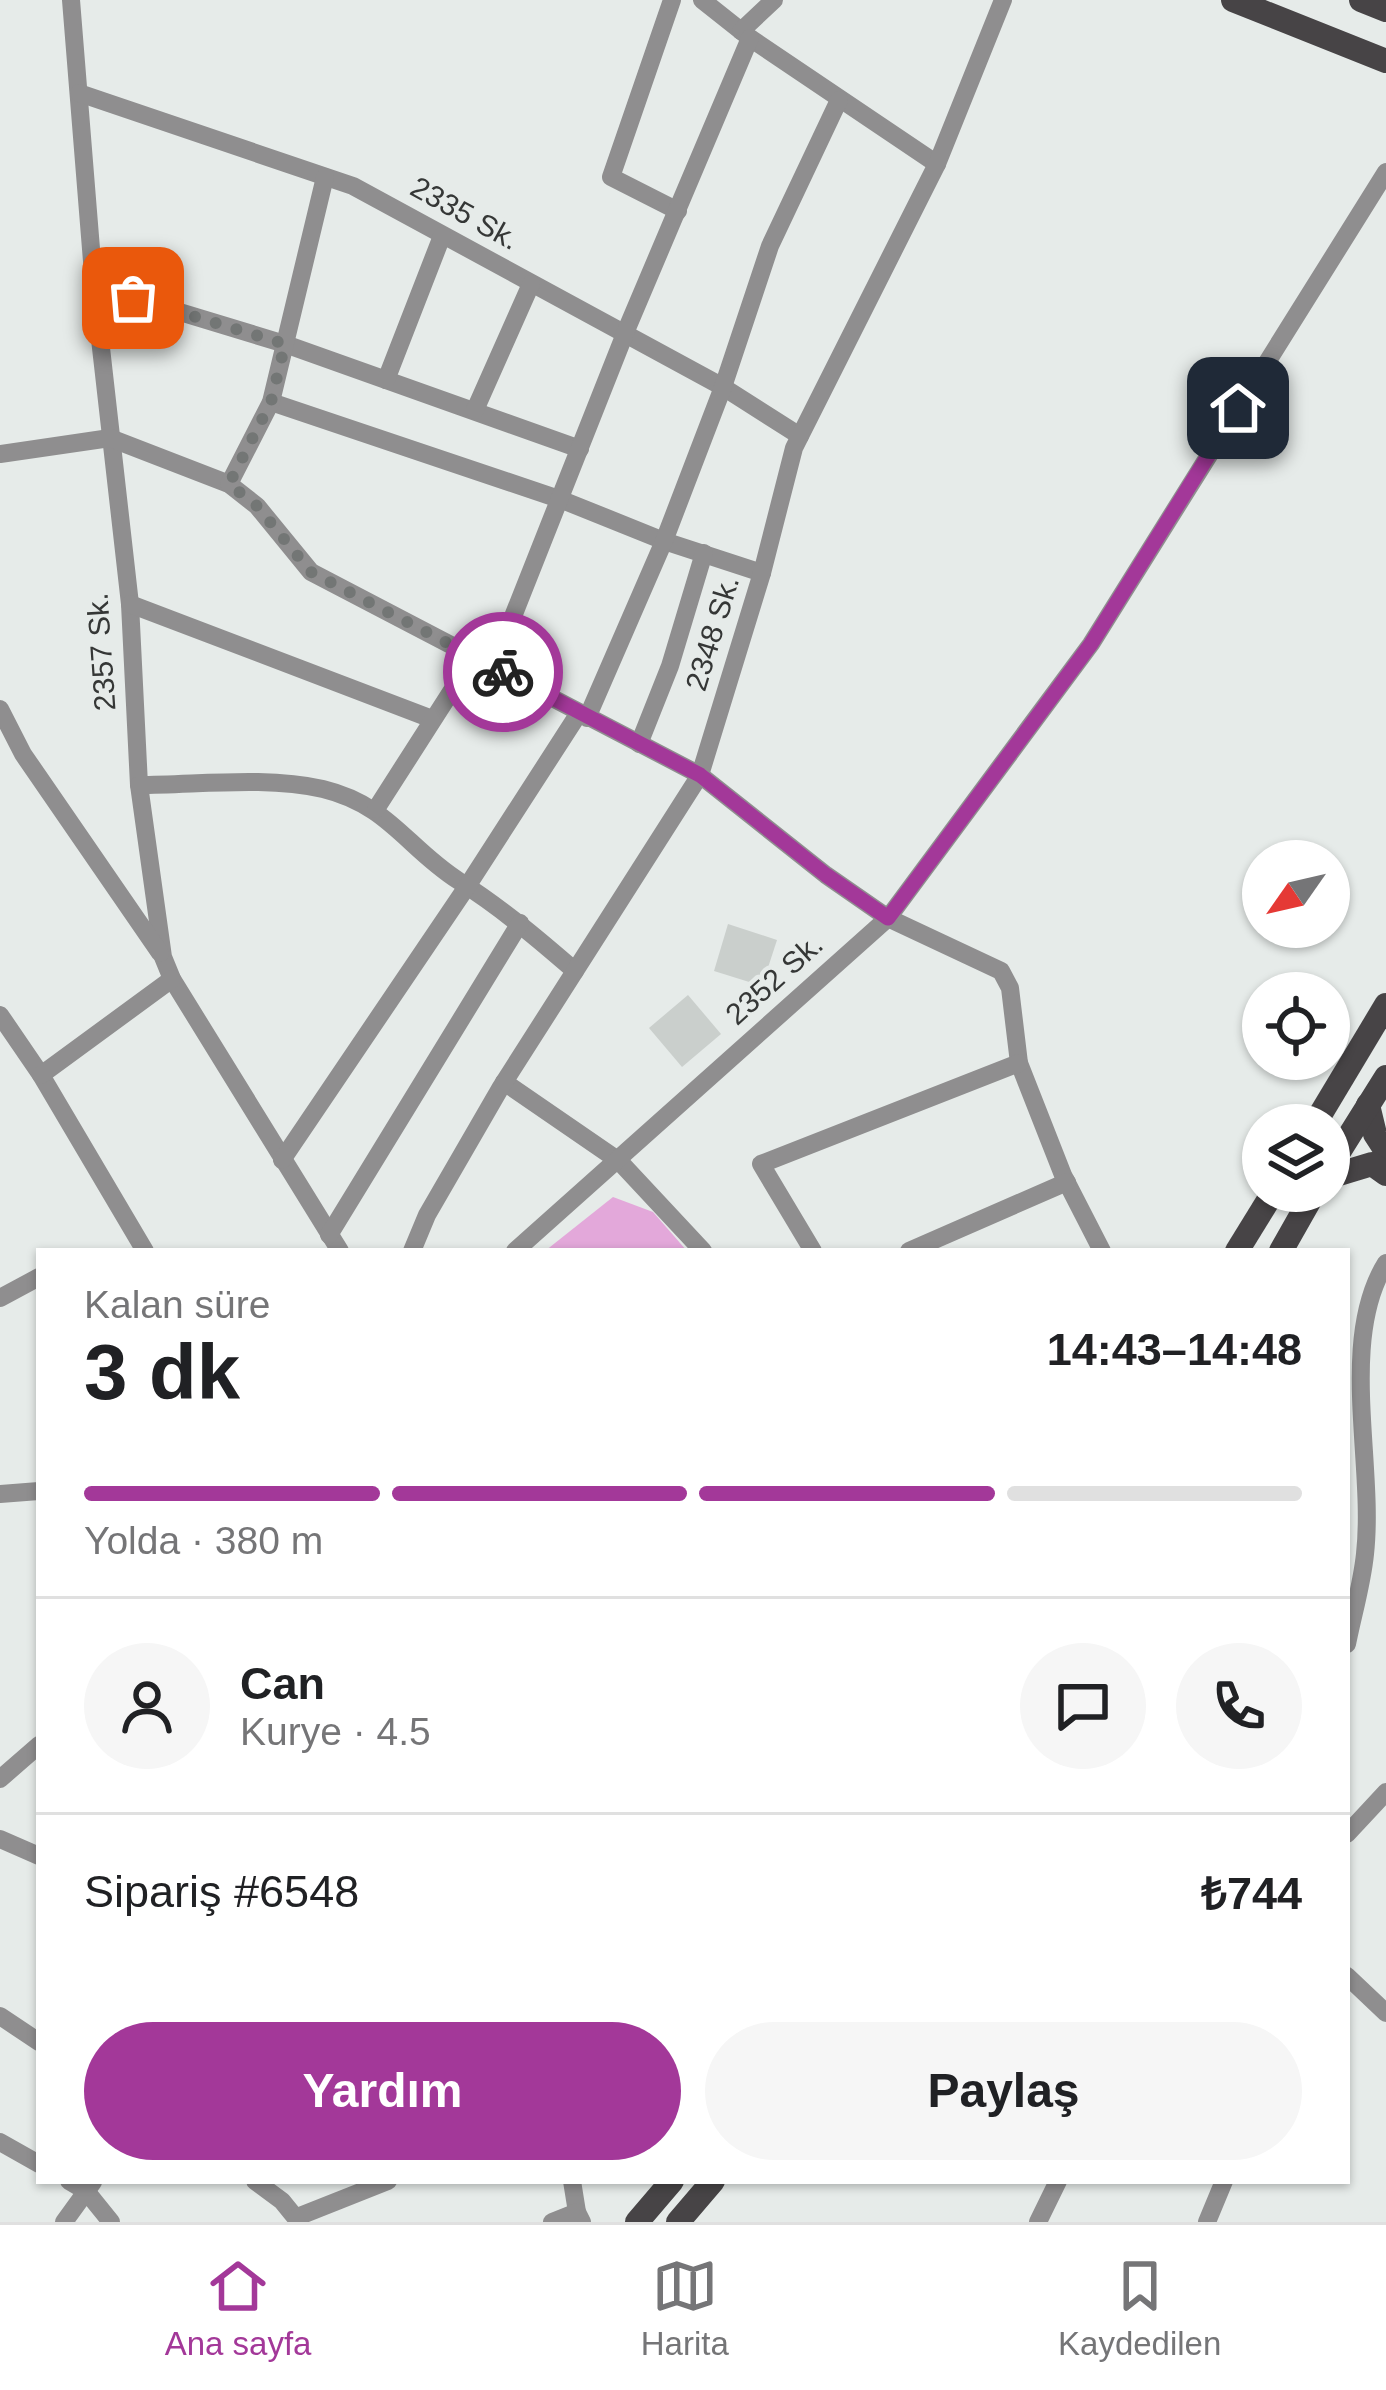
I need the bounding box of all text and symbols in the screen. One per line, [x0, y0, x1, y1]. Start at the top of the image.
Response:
street label: 2335 Sk. [405, 170, 525, 256]
pin [82, 247, 184, 349]
icon: bag [100, 265, 166, 331]
pin [1187, 357, 1289, 459]
icon: home [1205, 375, 1271, 441]
street label: 2348 Sk. [679, 572, 745, 694]
street label: 2357 Sk. [80, 592, 122, 712]
courier [443, 612, 563, 732]
icon: bike [470, 639, 536, 705]
north arrow [1242, 840, 1350, 948]
map controls [1242, 840, 1350, 1212]
street label: 2352 Sk. [719, 927, 829, 1031]
button: locate [1242, 972, 1350, 1080]
button: layers [1242, 1104, 1350, 1212]
text: Kalan süre [84, 1283, 270, 1326]
text: 14:43–14:48 [1047, 1324, 1302, 1375]
text: 3 dk [84, 1328, 240, 1416]
text: Yolda · 380 m [84, 1519, 323, 1562]
button: person [84, 1643, 210, 1769]
button: chat [1020, 1643, 1146, 1769]
button: phone [1176, 1643, 1302, 1769]
text: Can [240, 1658, 325, 1709]
text: Kurye · 4.5 [240, 1710, 431, 1753]
text: Sipariş #6548 [84, 1866, 359, 1917]
text: ₺744 [1201, 1868, 1302, 1919]
button: Yardım [84, 2022, 681, 2160]
button: Paylaş [705, 2022, 1302, 2160]
tab: Ana sayfa [165, 2253, 311, 2363]
tab: Harita [641, 2253, 729, 2363]
tab: Kaydedilen [1058, 2253, 1221, 2363]

